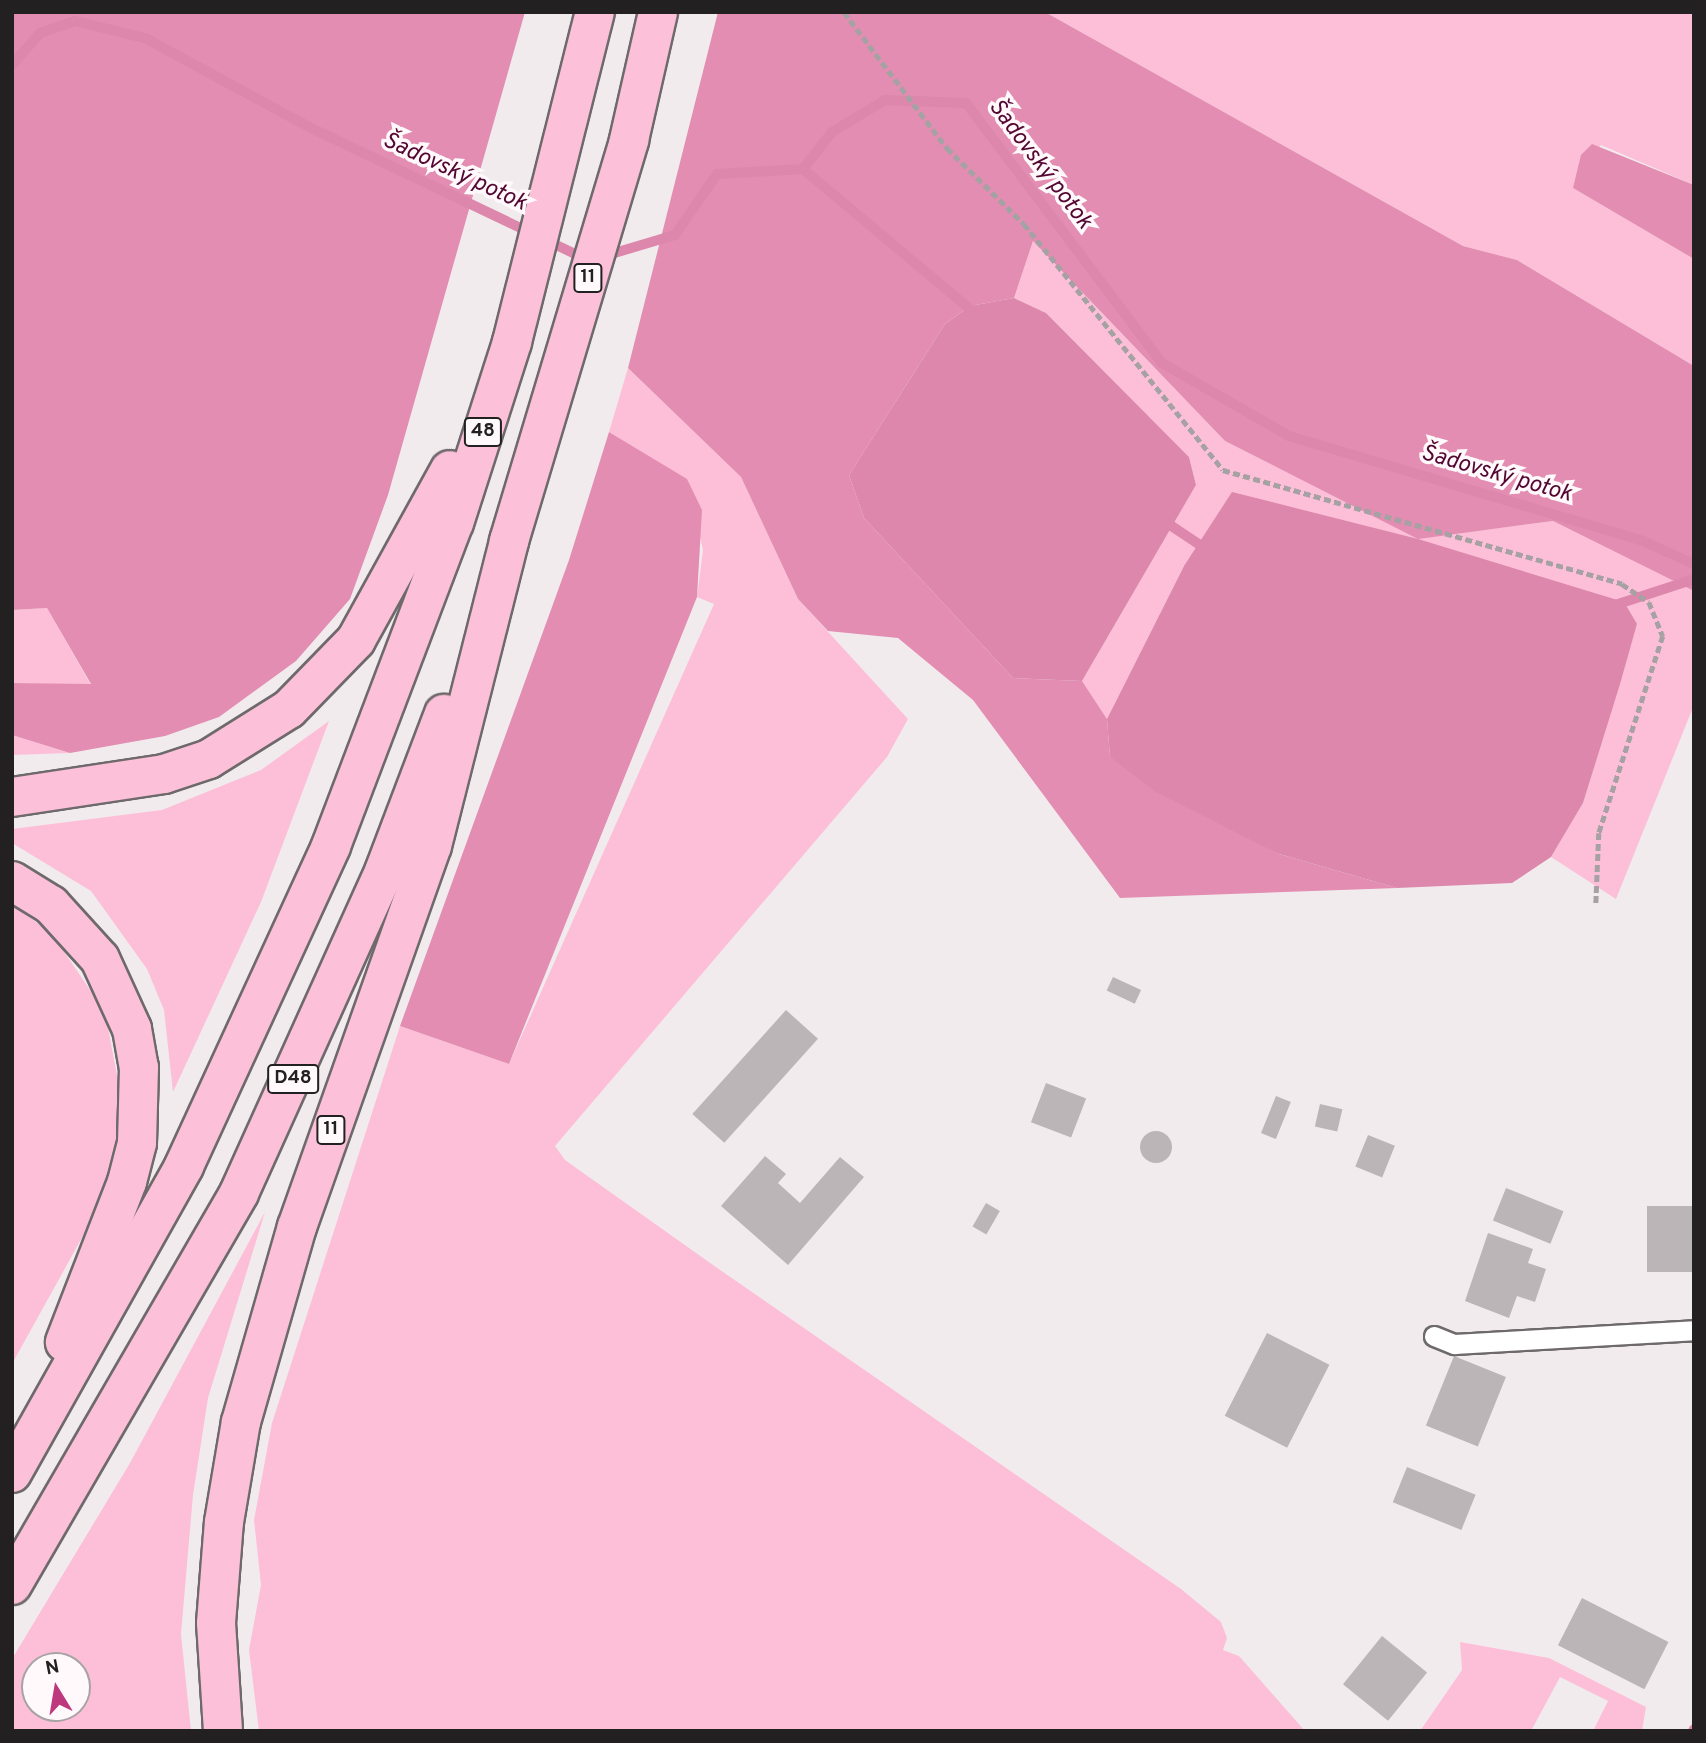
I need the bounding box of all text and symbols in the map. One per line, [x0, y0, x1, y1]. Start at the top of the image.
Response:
water label: Šadovský potok [981, 95, 1097, 235]
water label: Šadovský potok [378, 128, 530, 218]
road number: 11 [572, 262, 604, 294]
road number: 48 [464, 416, 502, 448]
water label: Šadovský potok [1418, 440, 1574, 510]
road number: D48 [267, 1064, 319, 1094]
road number: 11 [315, 1114, 347, 1146]
north arrow [21, 1652, 91, 1722]
text: N [43, 1655, 61, 1681]

